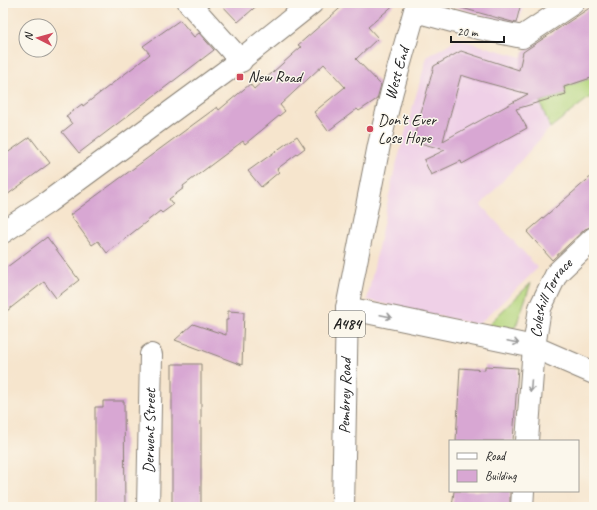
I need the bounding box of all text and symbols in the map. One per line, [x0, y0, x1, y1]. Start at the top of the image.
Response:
north arrow [18, 18, 58, 58]
scale bar [451, 18, 504, 44]
text: 20 m [457, 24, 479, 40]
text: N [21, 31, 36, 41]
street label: West End [380, 42, 415, 102]
place label: New Road [248, 67, 304, 87]
marker: New Road [235, 72, 245, 82]
place label: Don't Ever Lose Hope [378, 110, 437, 148]
marker: Don't Ever Lose Hope [365, 124, 375, 134]
street label: Coleshill Terrace [526, 253, 578, 339]
road number: A484 [329, 311, 365, 337]
one-way arrow [379, 313, 392, 321]
one-way arrow [506, 339, 519, 347]
street label: Pembrey Road [334, 355, 356, 434]
one-way arrow [527, 379, 534, 392]
street label: Derwent Street [139, 387, 160, 474]
legend [449, 440, 579, 492]
text: Road [485, 448, 507, 464]
text: Building [485, 468, 517, 484]

